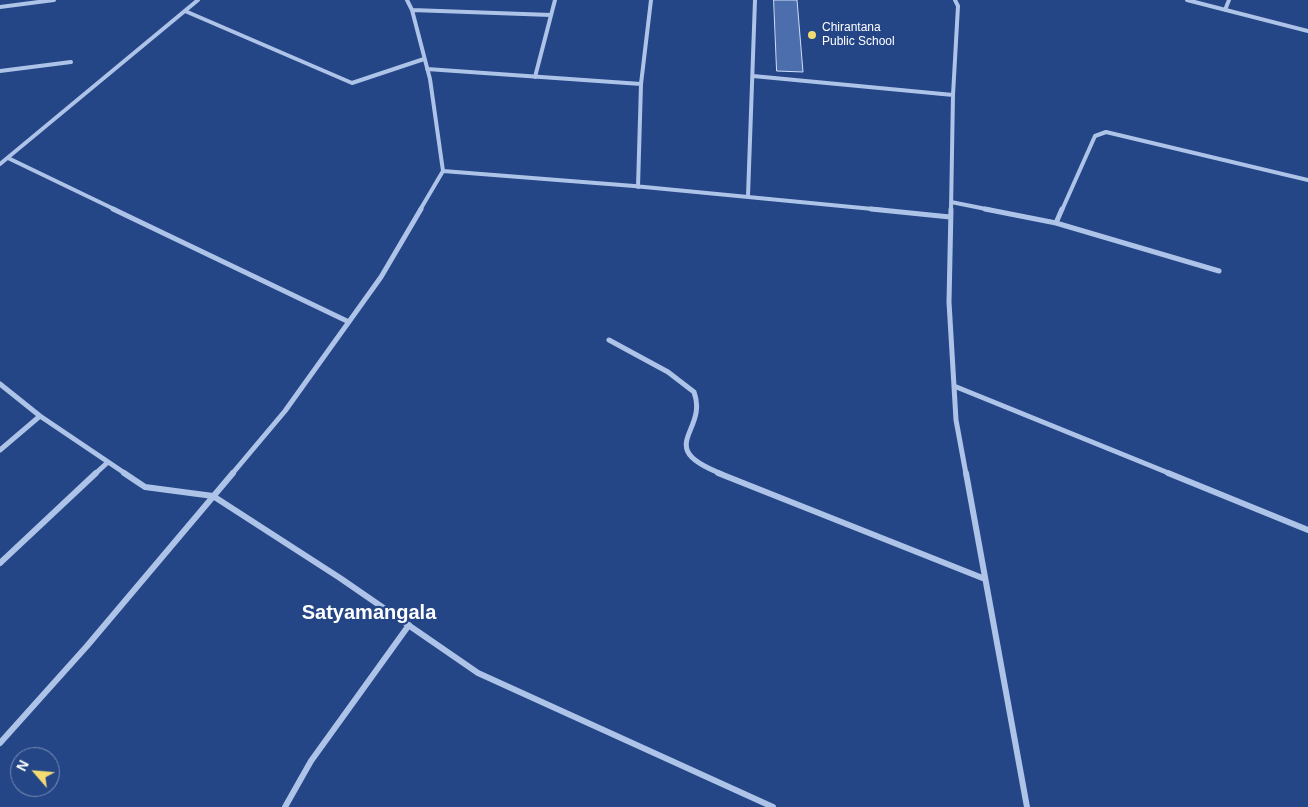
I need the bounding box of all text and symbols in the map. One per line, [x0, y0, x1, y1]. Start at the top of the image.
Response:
place label: Chirantana Public School [822, 21, 895, 49]
marker: Chirantana Public School [806, 29, 818, 41]
district label: Satyamangala [302, 601, 436, 625]
north arrow [10, 747, 60, 797]
text: N [13, 758, 32, 774]

